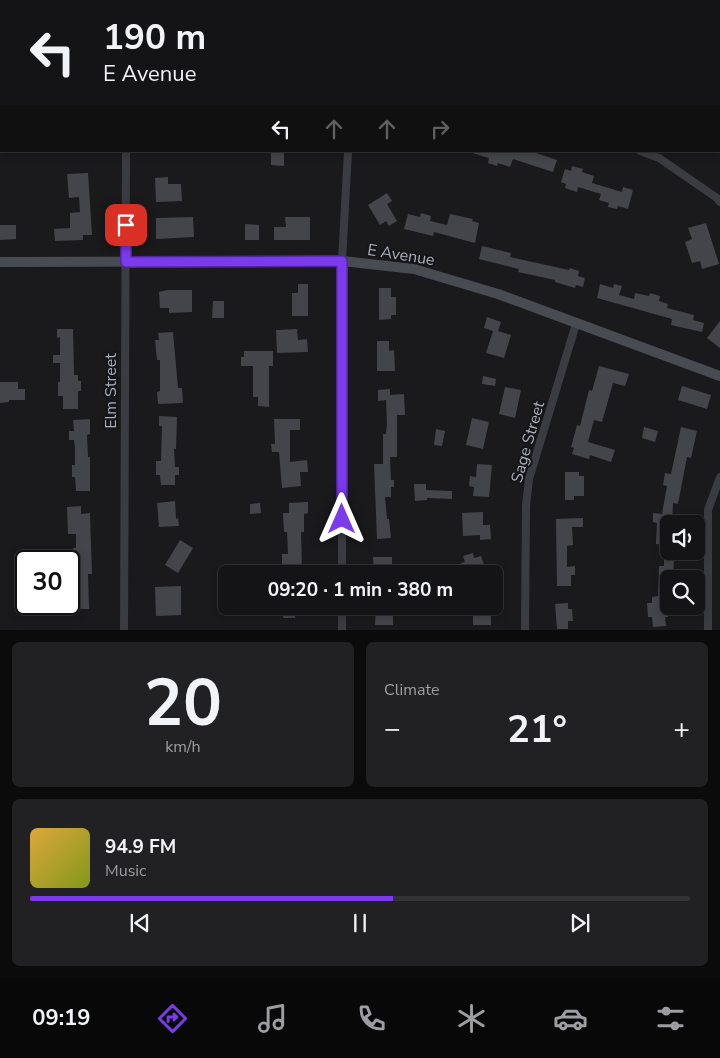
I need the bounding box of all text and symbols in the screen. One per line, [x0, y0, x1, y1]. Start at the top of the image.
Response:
text: 190 m [103, 14, 206, 61]
icon: left [20, 20, 85, 85]
text: E Avenue [103, 59, 196, 89]
icon: left [267, 115, 295, 143]
icon: ahead [320, 115, 348, 143]
icon: ahead [373, 115, 401, 143]
icon: right [426, 115, 454, 143]
pin [105, 204, 147, 246]
icon: arrive [112, 211, 140, 239]
street label: E Avenue [366, 239, 436, 271]
street label: Elm Street [100, 353, 122, 429]
street label: Sage Street [506, 398, 550, 485]
position arrow [315, 492, 367, 544]
map controls [660, 515, 705, 615]
button: sound [660, 515, 705, 560]
speed limit sign: 30 [15, 550, 80, 615]
button: search [660, 570, 705, 615]
text: 09:20 · 1 min · 380 m [268, 577, 453, 603]
text: 20 [144, 659, 222, 748]
text: Climate [384, 679, 439, 701]
text: 21° [507, 704, 567, 755]
text: − [384, 710, 401, 748]
text: + [673, 710, 690, 748]
text: km/h [165, 736, 201, 758]
text: 94.9 FM [105, 834, 176, 860]
text: Music [105, 860, 146, 882]
icon: previous [126, 909, 154, 937]
icon: pause [346, 909, 374, 937]
icon: next [566, 909, 594, 937]
icon: directions [155, 1001, 190, 1036]
icon: music [255, 1001, 290, 1036]
icon: phone [354, 1001, 389, 1036]
icon: climate [454, 1001, 489, 1036]
icon: car [553, 1001, 588, 1036]
icon: filters [653, 1001, 688, 1036]
text: 09:19 [32, 1003, 91, 1033]

